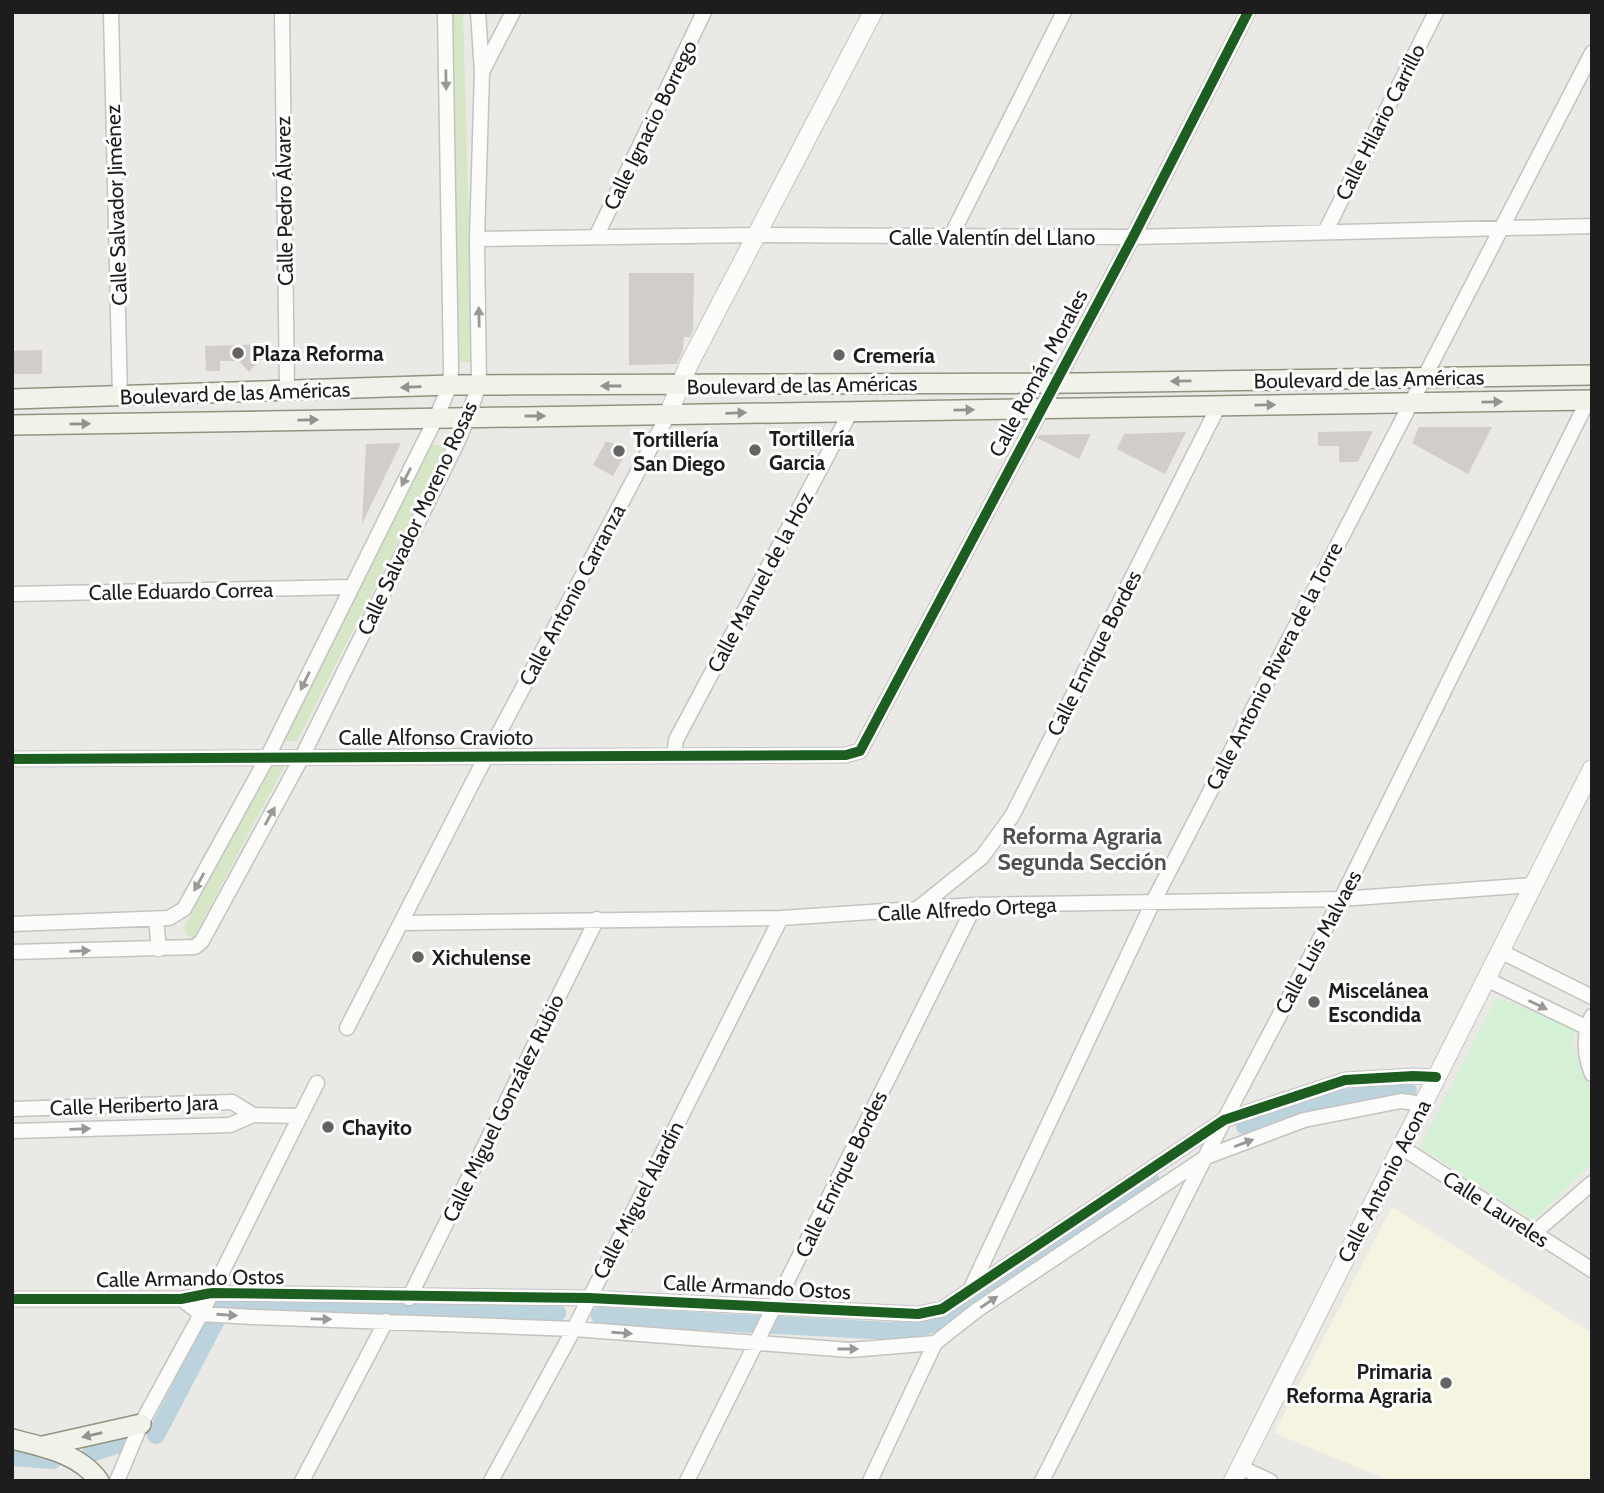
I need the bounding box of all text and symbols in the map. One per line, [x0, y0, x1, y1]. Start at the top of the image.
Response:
street label: Calle Ignacio Borrego [598, 36, 702, 214]
street label: Calle Hilario Carrillo [1330, 40, 1430, 204]
one-way arrow [441, 70, 452, 92]
street label: Calle Salvador Jiménez [100, 104, 132, 306]
street label: Calle Pedro Álvarez [270, 116, 298, 286]
street label: Calle Valentín del Llano [889, 225, 1095, 250]
street label: Calle Román Morales [983, 285, 1093, 461]
one-way arrow [473, 306, 484, 328]
place label: Plaza Reforma [252, 341, 384, 366]
place label: Cremería [853, 343, 935, 368]
marker: Plaza Reforma [230, 345, 246, 361]
marker: Cremería [831, 347, 847, 363]
street label: Boulevard de las Américas [1253, 364, 1485, 394]
street label: Boulevard de las Américas [686, 370, 918, 400]
street label: Boulevard de las Américas [119, 376, 351, 410]
one-way arrow [1169, 376, 1191, 387]
one-way arrow [600, 380, 622, 392]
one-way arrow [400, 381, 422, 392]
one-way arrow [1481, 396, 1503, 407]
street label: Calle Salvador Moreno Rosas [352, 397, 482, 639]
one-way arrow [1254, 399, 1276, 411]
one-way arrow [953, 404, 975, 416]
one-way arrow [725, 408, 747, 419]
one-way arrow [525, 410, 547, 422]
one-way arrow [297, 414, 319, 425]
one-way arrow [70, 418, 92, 430]
place label: Tortillería Garcia [769, 426, 855, 475]
place label: Tortillería San Diego [633, 427, 725, 476]
marker: Tortillería Garcia [747, 442, 763, 458]
marker: Tortillería San Diego [611, 443, 627, 459]
one-way arrow [400, 467, 411, 487]
street label: Calle Manuel de la Hoz [702, 487, 818, 677]
street label: Calle Antonio Carranza [514, 500, 630, 690]
street label: Calle Antonio Rivera de la Torre [1201, 538, 1348, 794]
street label: Calle Enrique Bordes [1041, 566, 1147, 740]
street label: Calle Eduardo Correa [88, 577, 274, 605]
one-way arrow [299, 671, 310, 691]
street label: Calle Alfonso Cravioto [339, 725, 533, 750]
one-way arrow [264, 807, 276, 826]
district label: Reforma Agraria Segunda Sección [997, 822, 1167, 876]
street label: Calle Luis Malvaes [1270, 866, 1367, 1018]
one-way arrow [193, 872, 205, 892]
street label: Calle Alfredo Ortega [877, 892, 1057, 926]
one-way arrow [70, 945, 92, 956]
place label: Xichulense [431, 945, 531, 970]
marker: Xichulense [410, 949, 426, 965]
place label: Miscelánea Escondida [1328, 978, 1429, 1027]
street label: Calle Miguel González Rubio [437, 990, 569, 1226]
marker: Miscelánea Escondida [1306, 994, 1322, 1010]
one-way arrow [1529, 999, 1549, 1011]
street label: Calle Enrique Bordes [790, 1086, 892, 1261]
street label: Calle Heriberto Jara [49, 1090, 219, 1120]
street label: Calle Antonio Acona [1332, 1095, 1436, 1267]
place label: Chayito [342, 1115, 412, 1140]
street label: Calle Miguel Alardín [587, 1117, 689, 1283]
marker: Chayito [320, 1119, 336, 1135]
one-way arrow [70, 1124, 92, 1135]
one-way arrow [1233, 1137, 1254, 1148]
street label: Calle Laureles [1438, 1165, 1554, 1253]
street label: Calle Armando Ostos [96, 1264, 285, 1292]
street label: Calle Armando Ostos [662, 1270, 852, 1304]
one-way arrow [979, 1295, 999, 1308]
one-way arrow [216, 1310, 238, 1321]
one-way arrow [310, 1314, 332, 1325]
one-way arrow [611, 1327, 633, 1338]
one-way arrow [838, 1343, 860, 1355]
place label: Primaria Reforma Agraria [1286, 1359, 1433, 1408]
marker: Primaria Reforma Agraria [1438, 1375, 1454, 1391]
one-way arrow [81, 1430, 103, 1441]

